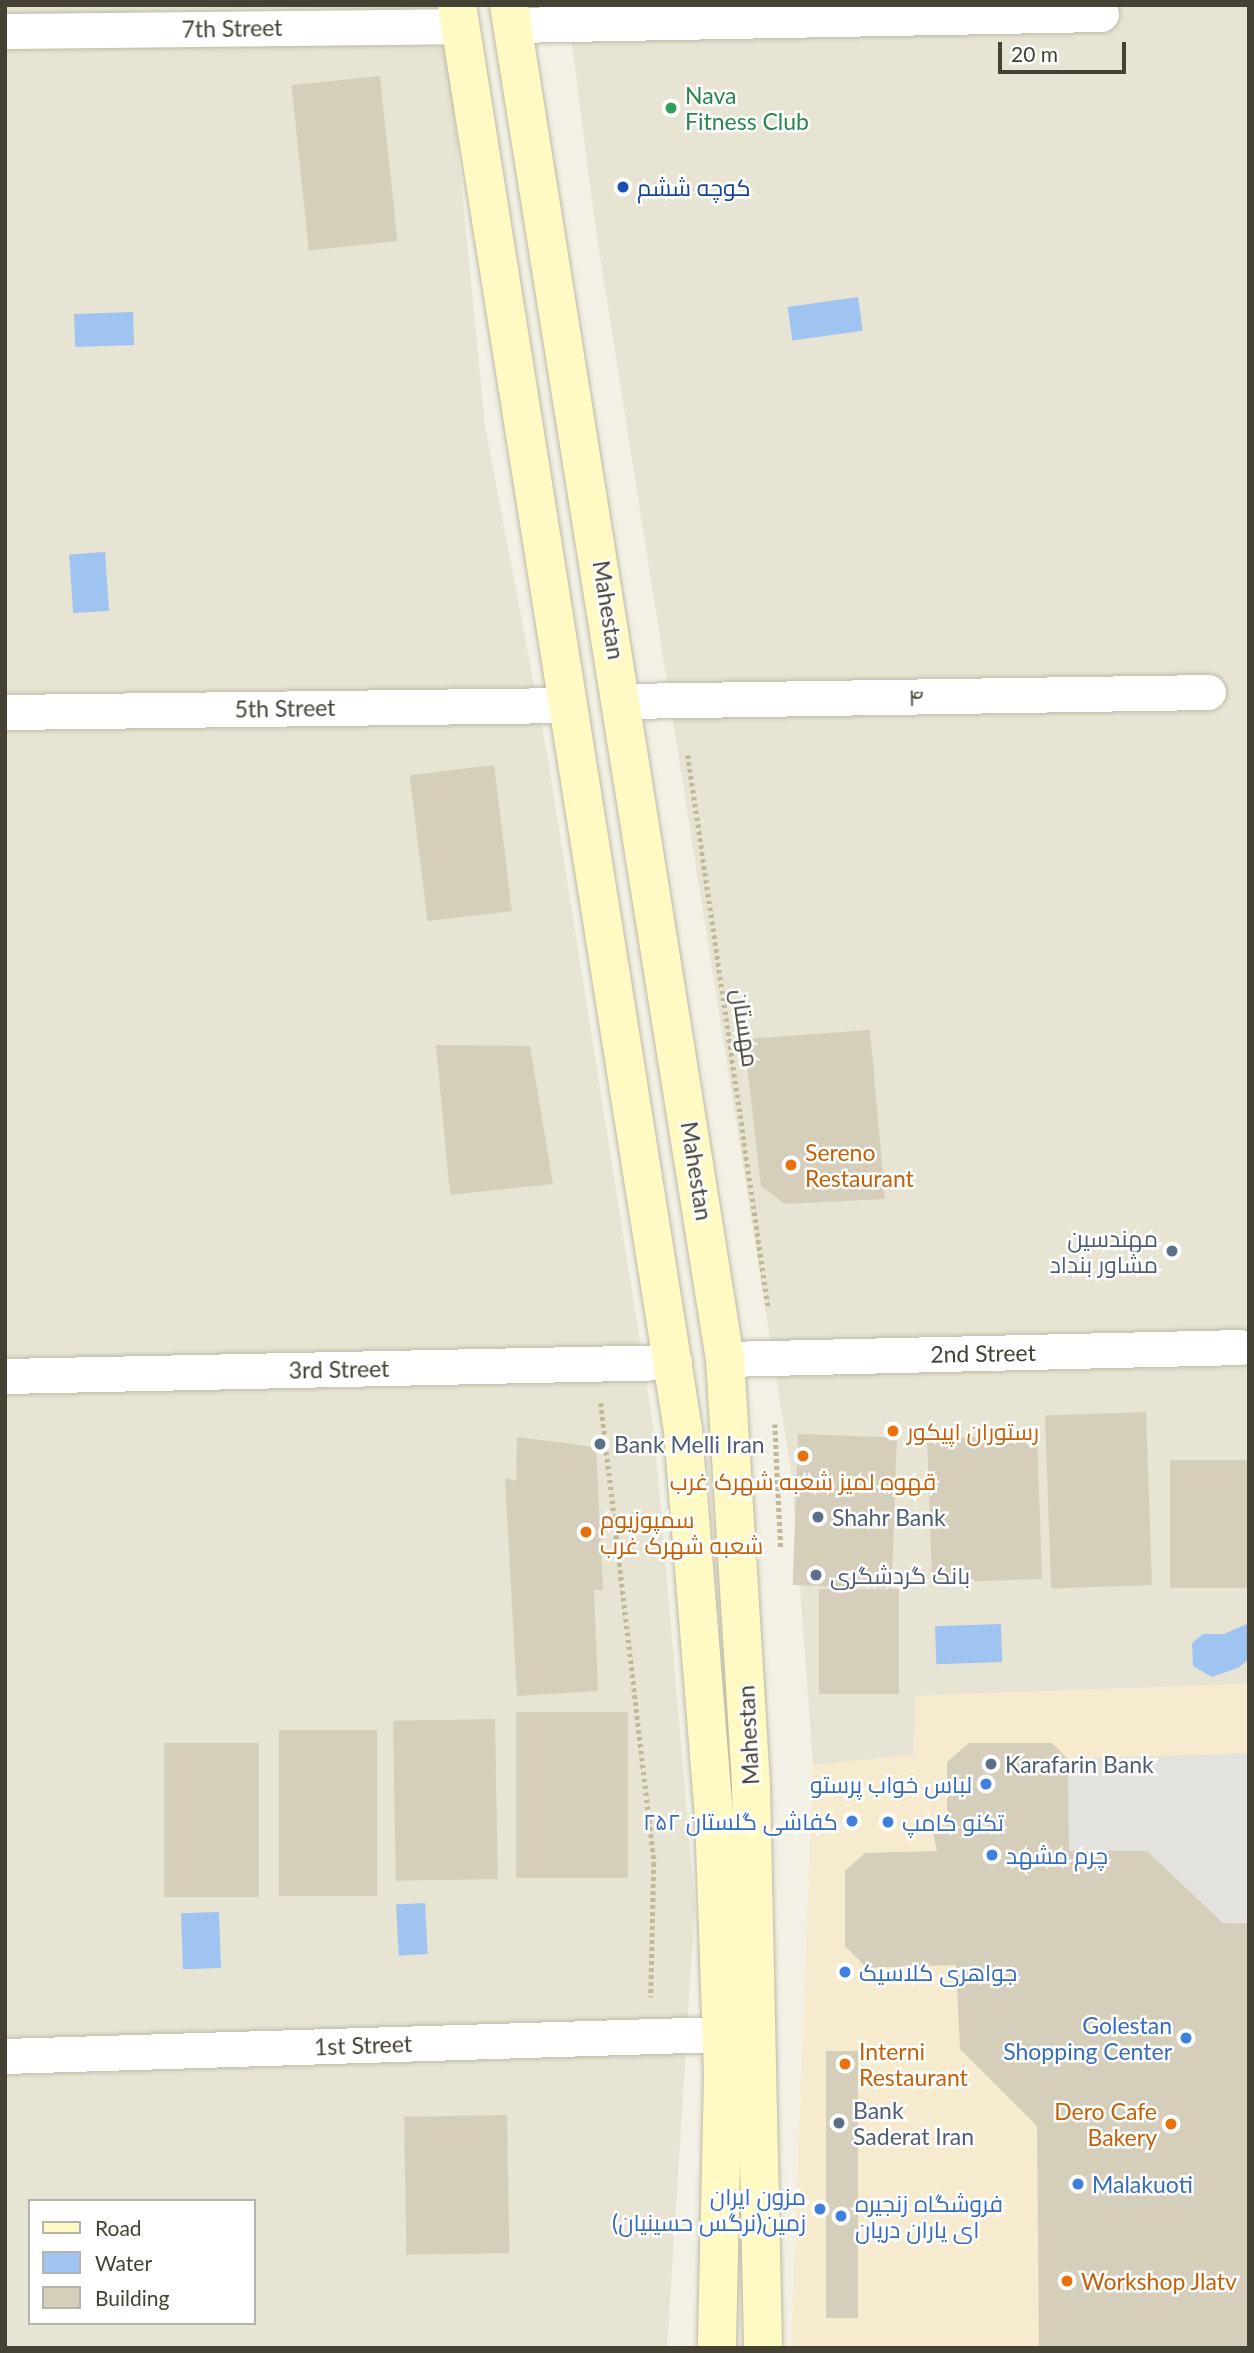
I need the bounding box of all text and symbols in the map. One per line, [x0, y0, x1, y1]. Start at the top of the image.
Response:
street label: 7th Street [181, 13, 283, 43]
scale bar [1002, 28, 1130, 72]
text: 20 m [1011, 41, 1058, 66]
place label: Nava Fitness Club [685, 81, 809, 135]
marker: Nava Fitness Club [663, 100, 679, 116]
place label: کوچه ششم [637, 173, 751, 201]
marker: کوچه ششم [615, 179, 631, 195]
street label: Mahestan [588, 559, 630, 661]
street label: ۴ [908, 683, 924, 711]
street label: 5th Street [234, 693, 336, 723]
street label: مهستان [727, 987, 765, 1069]
street label: Mahestan [676, 1120, 718, 1222]
place label: Sereno Restaurant [805, 1138, 914, 1192]
marker: Sereno Restaurant [783, 1157, 799, 1173]
place label: مهندسین مشاور بنداد [1050, 1224, 1158, 1278]
marker: مهندسین مشاور بنداد [1164, 1243, 1180, 1259]
street label: 2nd Street [930, 1338, 1036, 1368]
street label: 3rd Street [288, 1354, 390, 1384]
place label: رستوران اپیکور [907, 1417, 1039, 1445]
marker: رستوران اپیکور [885, 1423, 901, 1439]
place label: Bank Melli Iran [614, 1430, 765, 1458]
marker: Bank Melli Iran [592, 1436, 608, 1452]
marker: قهوه لمیز شعبه شهرک غرب [795, 1448, 811, 1464]
place label: قهوه لمیز شعبه شهرک غرب [670, 1467, 936, 1495]
place label: Shahr Bank [832, 1503, 946, 1531]
place label: سمپوزیوم شعبه شهرک غرب [600, 1505, 763, 1559]
marker: Shahr Bank [810, 1509, 826, 1525]
marker: سمپوزیوم شعبه شهرک غرب [578, 1524, 594, 1540]
place label: بانک گردشگری [830, 1561, 970, 1589]
marker: بانک گردشگری [808, 1567, 824, 1583]
street label: Mahestan [732, 1684, 764, 1786]
place label: Karafarin Bank [1005, 1750, 1154, 1778]
marker: Karafarin Bank [983, 1756, 999, 1772]
place label: لباس خواب پرستو [810, 1770, 972, 1798]
marker: لباس خواب پرستو [978, 1776, 994, 1792]
place label: کفاشی گلستان ۲۵۲ [643, 1807, 838, 1835]
place label: تکنو کامپ [902, 1808, 1004, 1836]
marker: کفاشی گلستان ۲۵۲ [844, 1813, 860, 1829]
marker: تکنو کامپ [880, 1814, 896, 1830]
place label: چرم مشهد [1006, 1841, 1108, 1869]
marker: چرم مشهد [984, 1847, 1000, 1863]
place label: جواهری کلاسیک [859, 1958, 1017, 1986]
marker: جواهری کلاسیک [837, 1964, 853, 1980]
place label: Golestan Shopping Center [1003, 2011, 1172, 2065]
street label: 1st Street [314, 2029, 412, 2061]
marker: Golestan Shopping Center [1178, 2030, 1194, 2046]
place label: Interni Restaurant [859, 2037, 968, 2091]
marker: Interni Restaurant [837, 2056, 853, 2072]
place label: Bank Saderat Iran [853, 2096, 974, 2150]
place label: Dero Cafe Bakery [1054, 2097, 1157, 2151]
marker: Bank Saderat Iran [831, 2115, 847, 2131]
marker: Dero Cafe Bakery [1163, 2116, 1179, 2132]
place label: Malakuoti [1092, 2170, 1193, 2198]
marker: Malakuoti [1070, 2176, 1086, 2192]
place label: مزون ایران زمین(نرگس حسینیان) [612, 2182, 806, 2236]
place label: فروشگاه زنجیره ای یاران دریان [855, 2189, 1003, 2243]
legend [28, 2199, 256, 2325]
marker: مزون ایران زمین(نرگس حسینیان) [812, 2201, 828, 2217]
marker: فروشگاه زنجیره ای یاران دریان [833, 2208, 849, 2224]
text: Road [95, 2215, 142, 2240]
text: Water [95, 2250, 152, 2275]
place label: Workshop Jlatv [1081, 2267, 1238, 2295]
marker: Workshop Jlatv [1059, 2273, 1075, 2289]
text: Building [95, 2285, 170, 2310]

